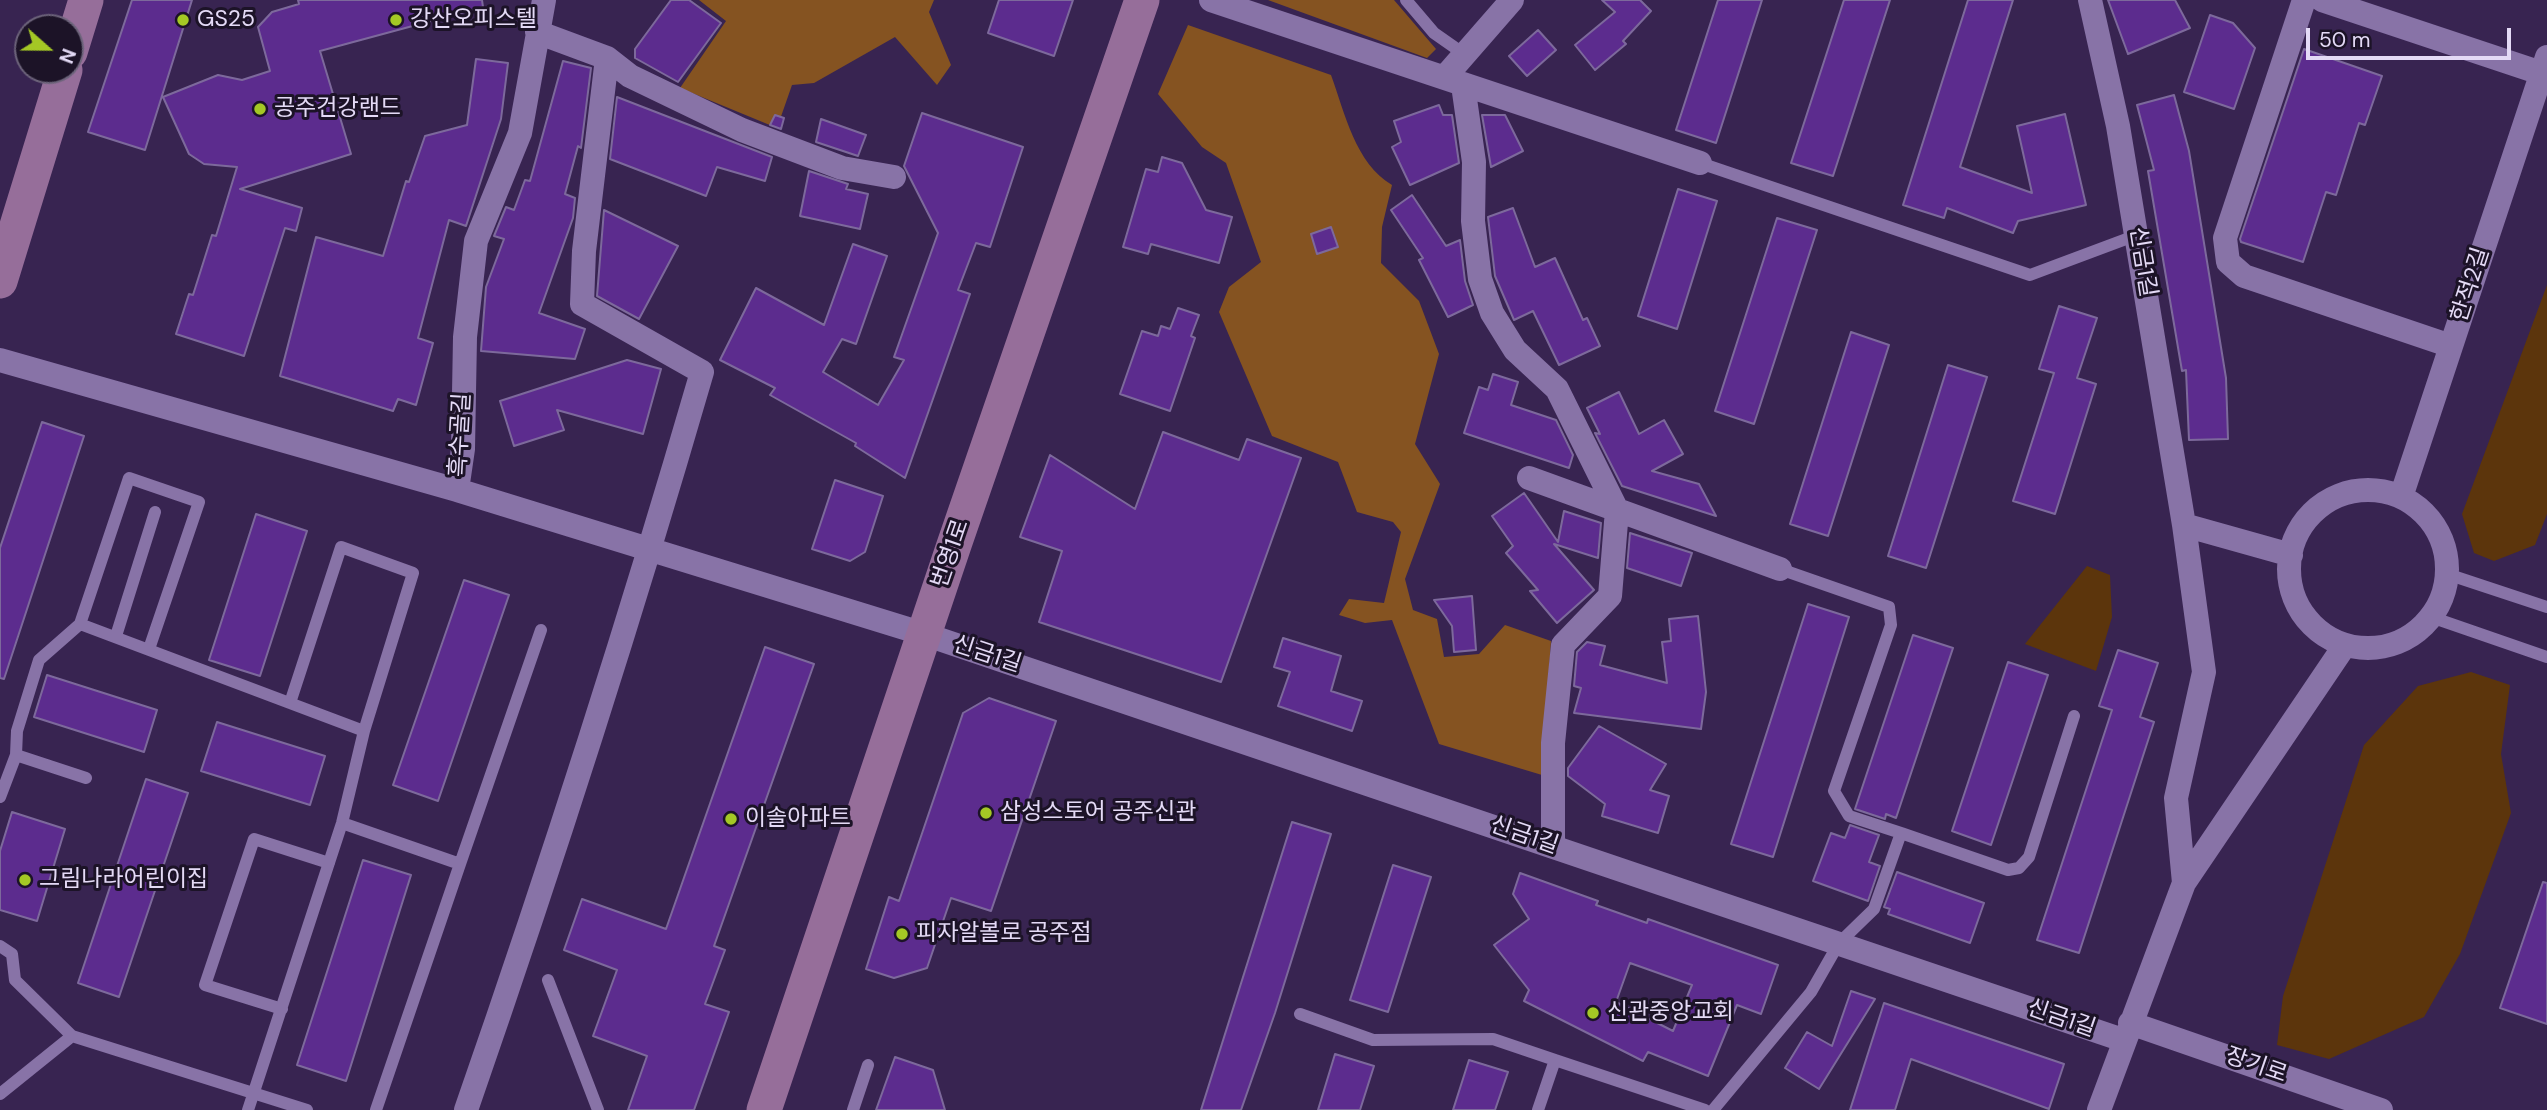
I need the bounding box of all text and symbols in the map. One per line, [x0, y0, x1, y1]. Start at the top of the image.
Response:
place label: GS25 [197, 6, 255, 34]
place label: 강산오피스텔 [410, 6, 537, 34]
marker: GS25 [175, 12, 191, 28]
marker: 강산오피스텔 [388, 12, 404, 28]
north arrow [14, 14, 84, 84]
scale bar [2309, 14, 2514, 58]
text: 50 m [2319, 26, 2370, 54]
text: N [53, 45, 81, 67]
place label: 공주건강랜드 [274, 95, 401, 123]
marker: 공주건강랜드 [252, 101, 268, 117]
street label: 신금1길 [2123, 225, 2161, 299]
street label: 한적2길 [2446, 244, 2496, 326]
street label: 흑수골길 [445, 392, 477, 478]
street label: 번영1로 [926, 516, 976, 592]
street label: 신금1길 [949, 631, 1025, 679]
place label: 삼성스토어 공주신관 [1000, 799, 1197, 827]
place label: 이솔아파트 [745, 805, 851, 833]
marker: 삼성스토어 공주신관 [978, 805, 994, 821]
marker: 이솔아파트 [723, 811, 739, 827]
street label: 신금1길 [1486, 811, 1562, 861]
place label: 그림나라어린이집 [39, 866, 208, 894]
marker: 그림나라어린이집 [17, 872, 33, 888]
place label: 피자알볼로 공주점 [916, 920, 1091, 948]
marker: 피자알볼로 공주점 [894, 926, 910, 942]
street label: 신금1길 [2023, 994, 2099, 1044]
place label: 신관중앙교회 [1607, 999, 1734, 1027]
marker: 신관중앙교회 [1585, 1005, 1601, 1021]
street label: 장기로 [2221, 1043, 2291, 1089]

